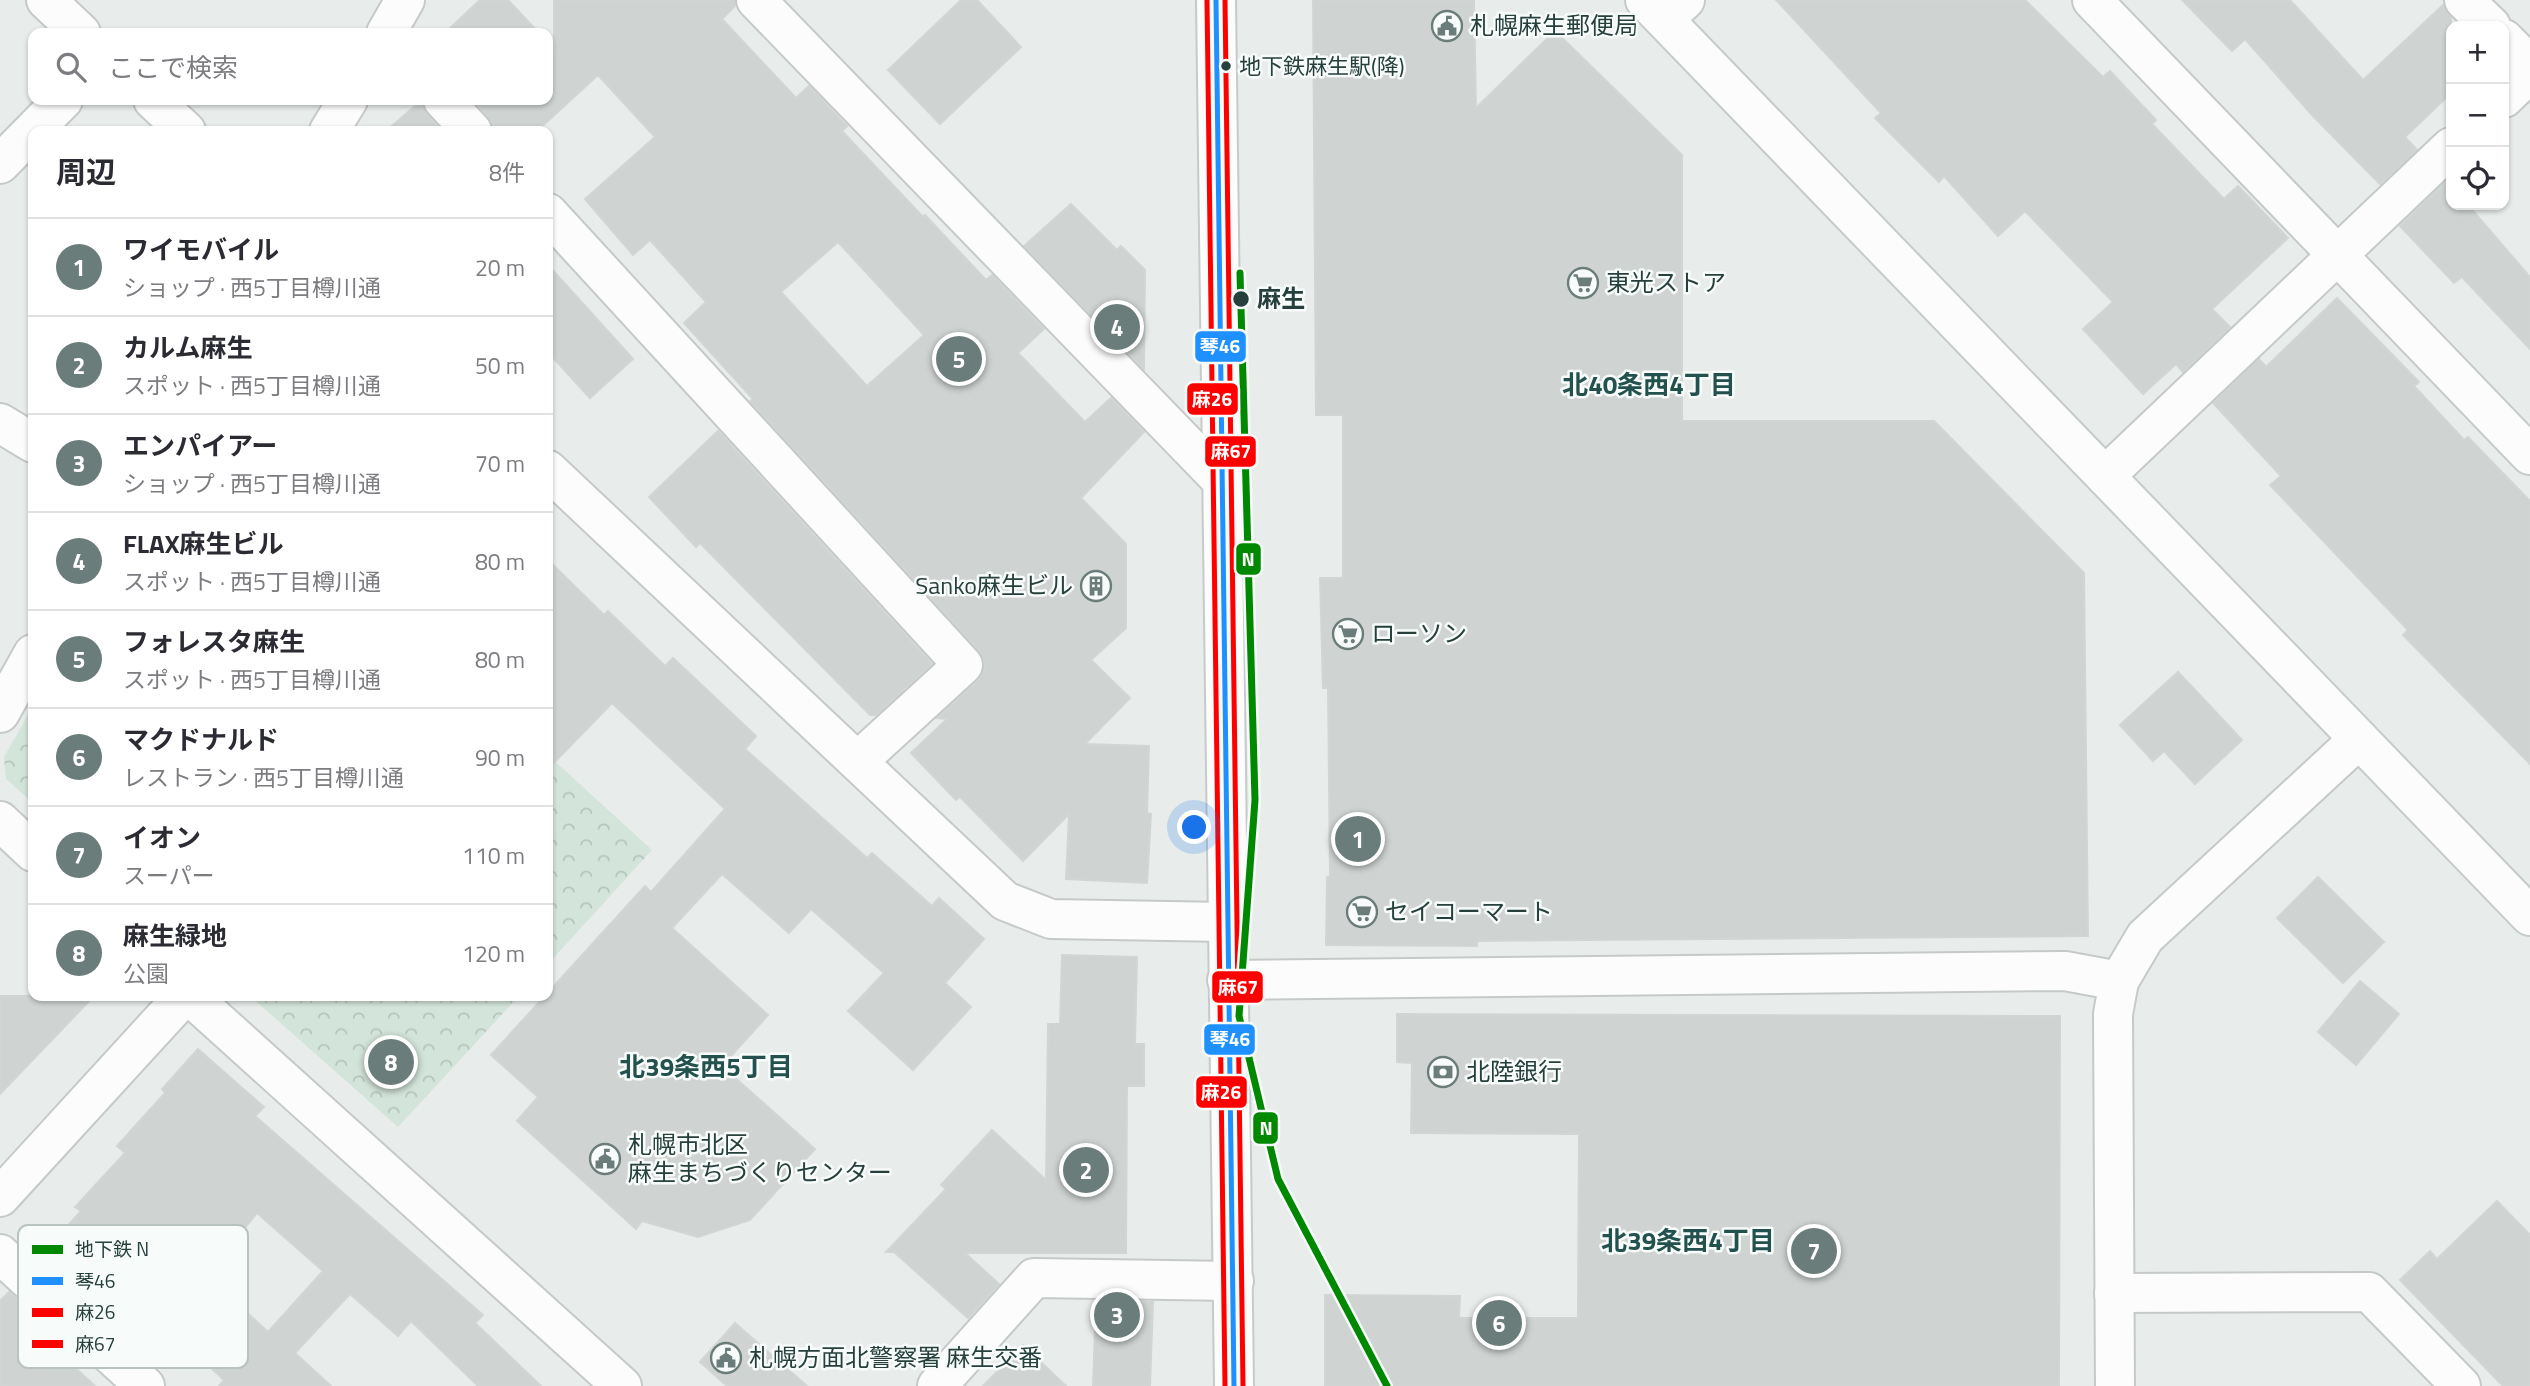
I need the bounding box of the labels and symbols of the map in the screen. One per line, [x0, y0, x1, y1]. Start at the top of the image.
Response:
place label: 札幌麻生郵便局 [1470, 7, 1638, 43]
public building icon: 札幌麻生郵便局 [1430, 9, 1464, 43]
place label: 地下鉄麻生駅(降) [1239, 49, 1405, 83]
marker: 地下鉄麻生駅(降) [1219, 59, 1233, 73]
place label: 東光ストア [1606, 264, 1726, 300]
supermarket icon: 東光ストア [1566, 266, 1600, 300]
place label: 麻生 [1257, 280, 1305, 316]
marker: 麻生 [1231, 289, 1251, 309]
pin: 4 [1094, 301, 1140, 353]
line badge: 琴46 [1194, 330, 1247, 363]
text: 琴46 [1200, 331, 1240, 360]
pin: 5 [936, 333, 982, 385]
district label: 北40条西4丁目 [1562, 365, 1736, 404]
line badge: 麻26 [1186, 382, 1239, 416]
text: 麻26 [1192, 384, 1232, 413]
line badge: 麻67 [1204, 435, 1257, 468]
text: 麻67 [1211, 436, 1251, 465]
line badge: N [1235, 542, 1262, 576]
text: N [1241, 544, 1255, 573]
place label: Sanko麻生ビル [915, 567, 1073, 603]
building icon: Sanko麻生ビル [1079, 569, 1113, 603]
place label: ローソン [1371, 615, 1467, 651]
supermarket icon: ローソン [1331, 617, 1365, 651]
your location [1177, 810, 1211, 844]
pin: 1 [1335, 813, 1381, 865]
place label: セイコーマート [1385, 893, 1553, 929]
supermarket icon: セイコーマート [1345, 895, 1379, 929]
line badge: 麻67 [1211, 970, 1264, 1004]
text: 麻67 [1218, 972, 1258, 1001]
line badge: 琴46 [1203, 1023, 1256, 1056]
text: 琴46 [1210, 1024, 1250, 1053]
pin: 8 [368, 1036, 414, 1088]
district label: 北39条西5丁目 [619, 1047, 793, 1086]
place label: 北陸銀行 [1466, 1053, 1562, 1089]
bank icon: 北陸銀行 [1426, 1055, 1460, 1089]
line badge: 麻26 [1195, 1075, 1248, 1109]
text: 麻26 [1201, 1077, 1241, 1106]
line badge: N [1252, 1111, 1279, 1145]
text: N [1259, 1113, 1273, 1142]
place label: 札幌市北区 麻生まちづくりセンター [628, 1126, 892, 1190]
public building icon: 札幌市北区 麻生まちづくりセンター [588, 1142, 622, 1176]
pin: 2 [1063, 1144, 1109, 1196]
district label: 北39条西4丁目 [1601, 1221, 1775, 1260]
legend [18, 1225, 248, 1368]
pin: 7 [1791, 1225, 1837, 1277]
text: 地下鉄 N [75, 1234, 149, 1263]
text: 琴46 [75, 1266, 115, 1295]
pin: 3 [1094, 1289, 1140, 1341]
text: 麻26 [75, 1297, 115, 1326]
pin: 6 [1476, 1297, 1522, 1349]
text: 麻67 [75, 1329, 115, 1358]
place label: 札幌方面北警察署 麻生交番 [749, 1339, 1042, 1375]
public building icon: 札幌方面北警察署 麻生交番 [709, 1341, 743, 1375]

